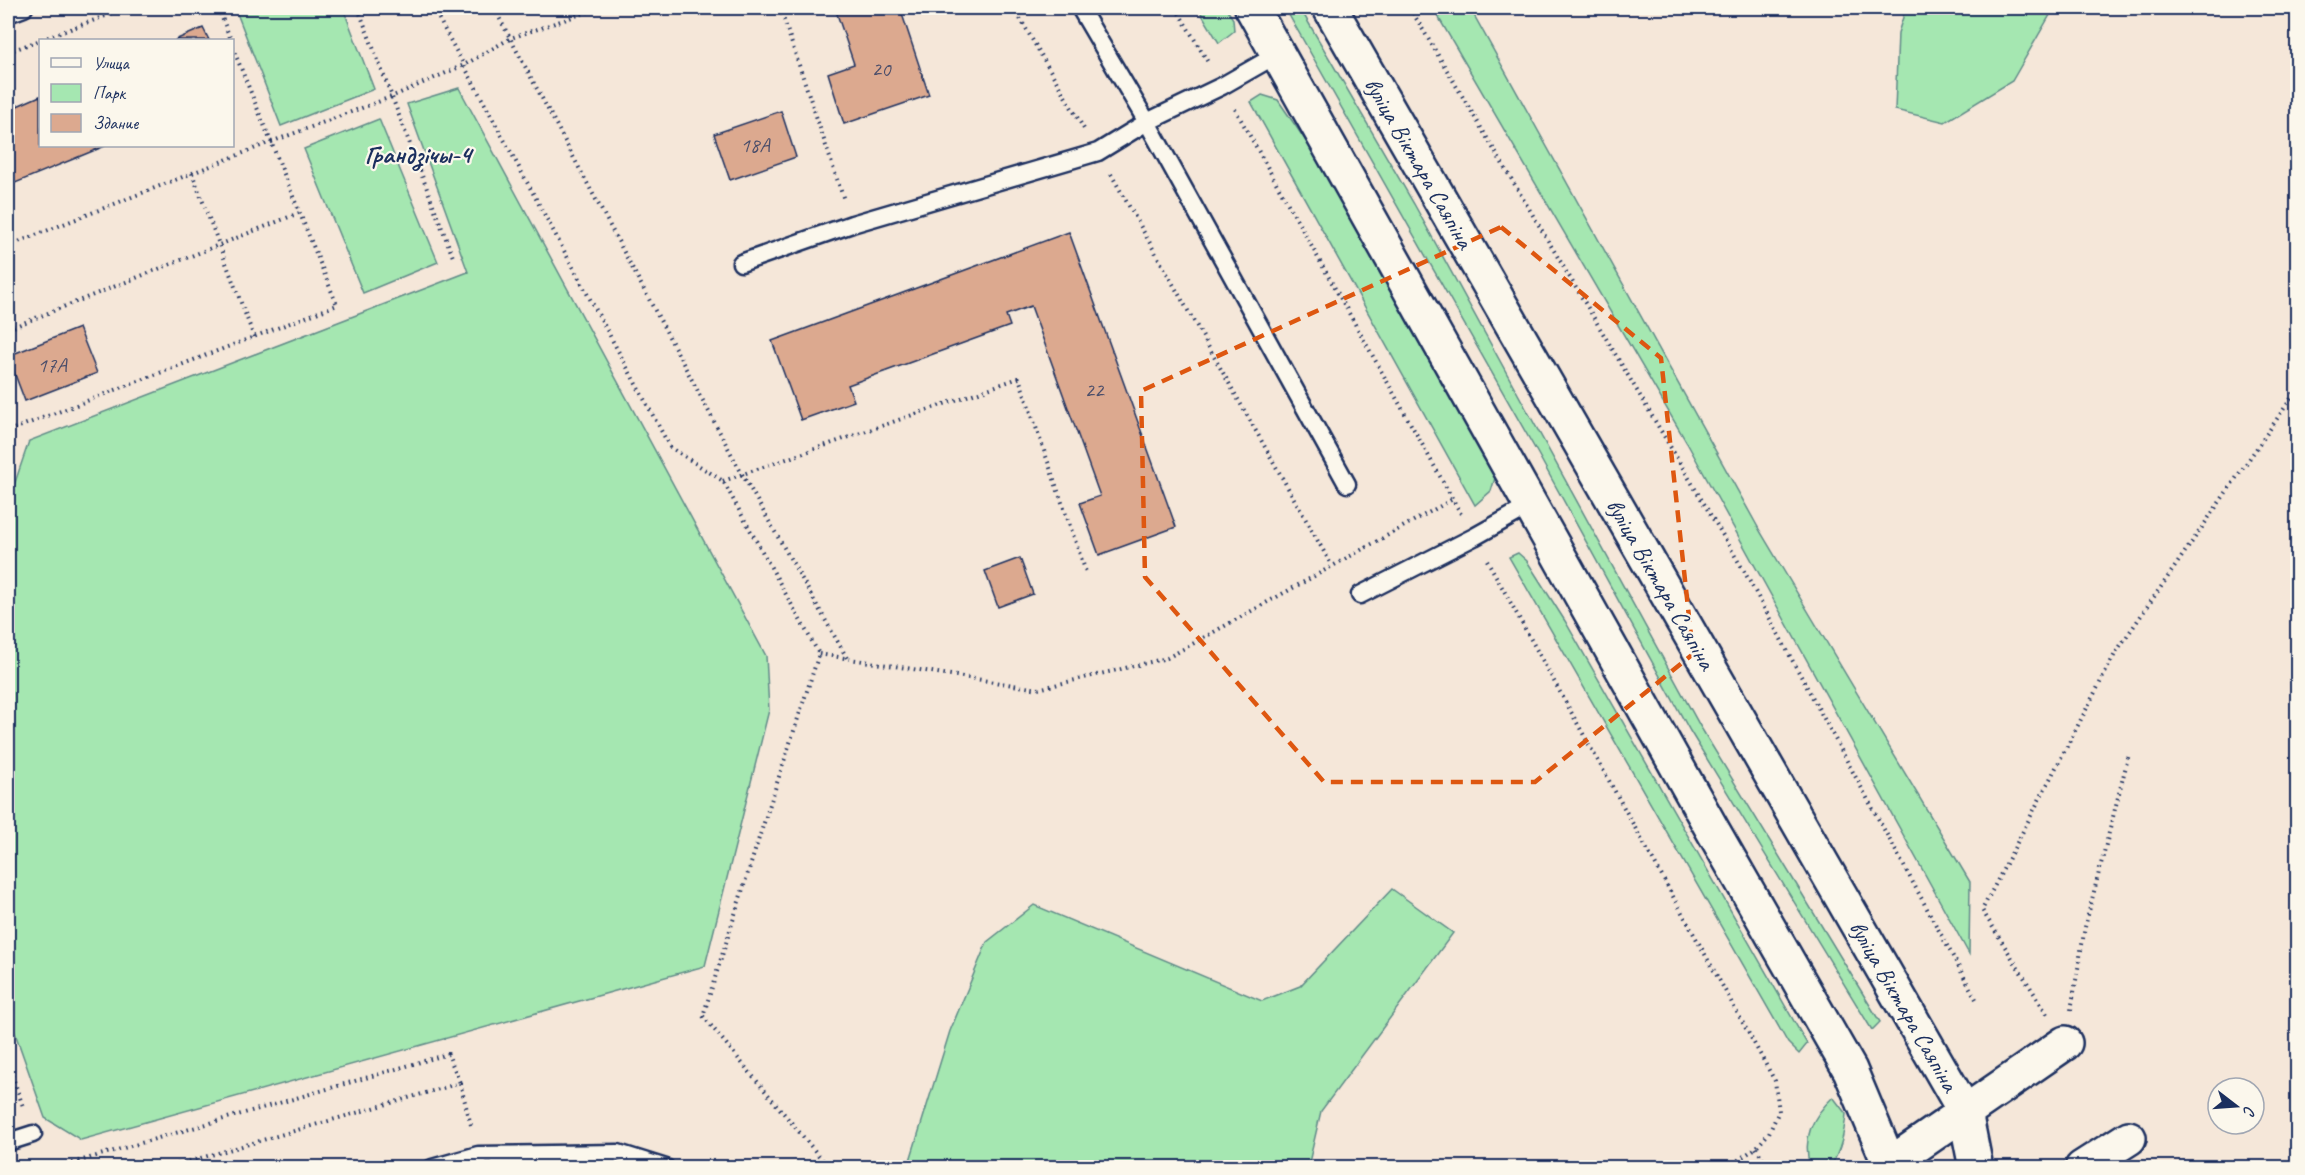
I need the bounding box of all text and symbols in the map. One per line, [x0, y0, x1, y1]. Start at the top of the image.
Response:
legend [39, 39, 234, 147]
text: Улица [93, 52, 130, 74]
house number: 20 [872, 56, 892, 82]
street label: вуліца Віктара Саяпіна [1358, 72, 1481, 255]
text: Парк [93, 82, 127, 104]
text: Здание [93, 112, 139, 134]
house number: 18А [740, 132, 771, 158]
district label: Грандзічы-4 [365, 138, 475, 171]
house number: 17А [37, 352, 68, 378]
house number: 22 [1085, 377, 1105, 403]
street label: вуліца Віктара Саяпіна [1600, 493, 1723, 676]
street label: вуліца Віктара Саяпіна [1843, 915, 1966, 1098]
north arrow [2206, 1076, 2266, 1136]
text: С [2238, 1103, 2260, 1119]

